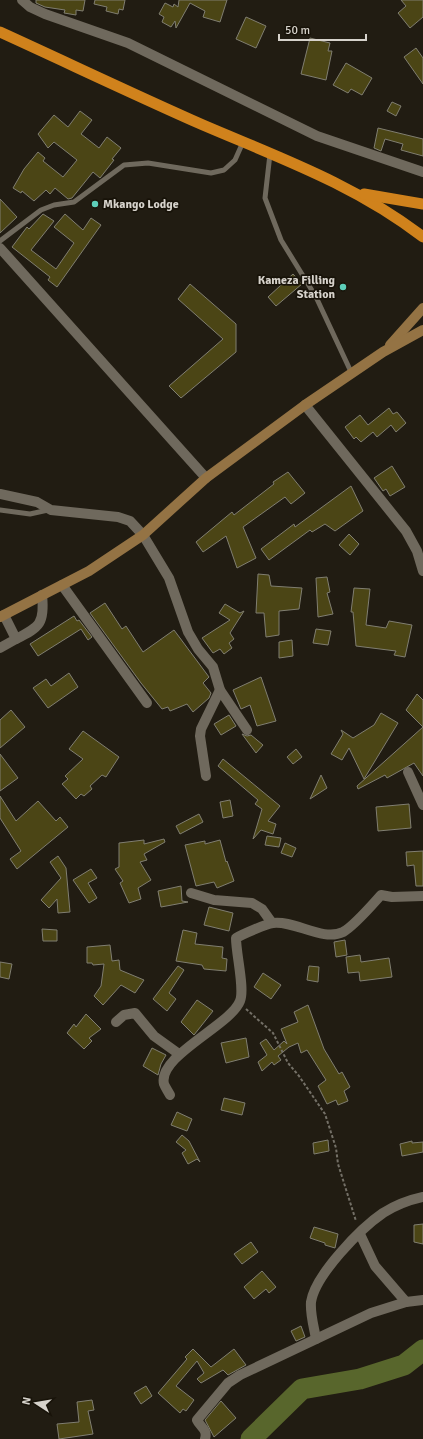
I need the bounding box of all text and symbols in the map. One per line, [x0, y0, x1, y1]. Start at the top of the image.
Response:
scale bar [279, 16, 366, 42]
text: 50 m [285, 23, 310, 38]
place label: Mkango Lodge [103, 197, 179, 212]
marker: Mkango Lodge [90, 199, 100, 209]
place label: Kameza Filling Station [258, 273, 336, 302]
marker: Kameza Filling Station [338, 282, 348, 292]
north arrow [16, 1383, 56, 1423]
text: N [20, 1396, 34, 1406]

